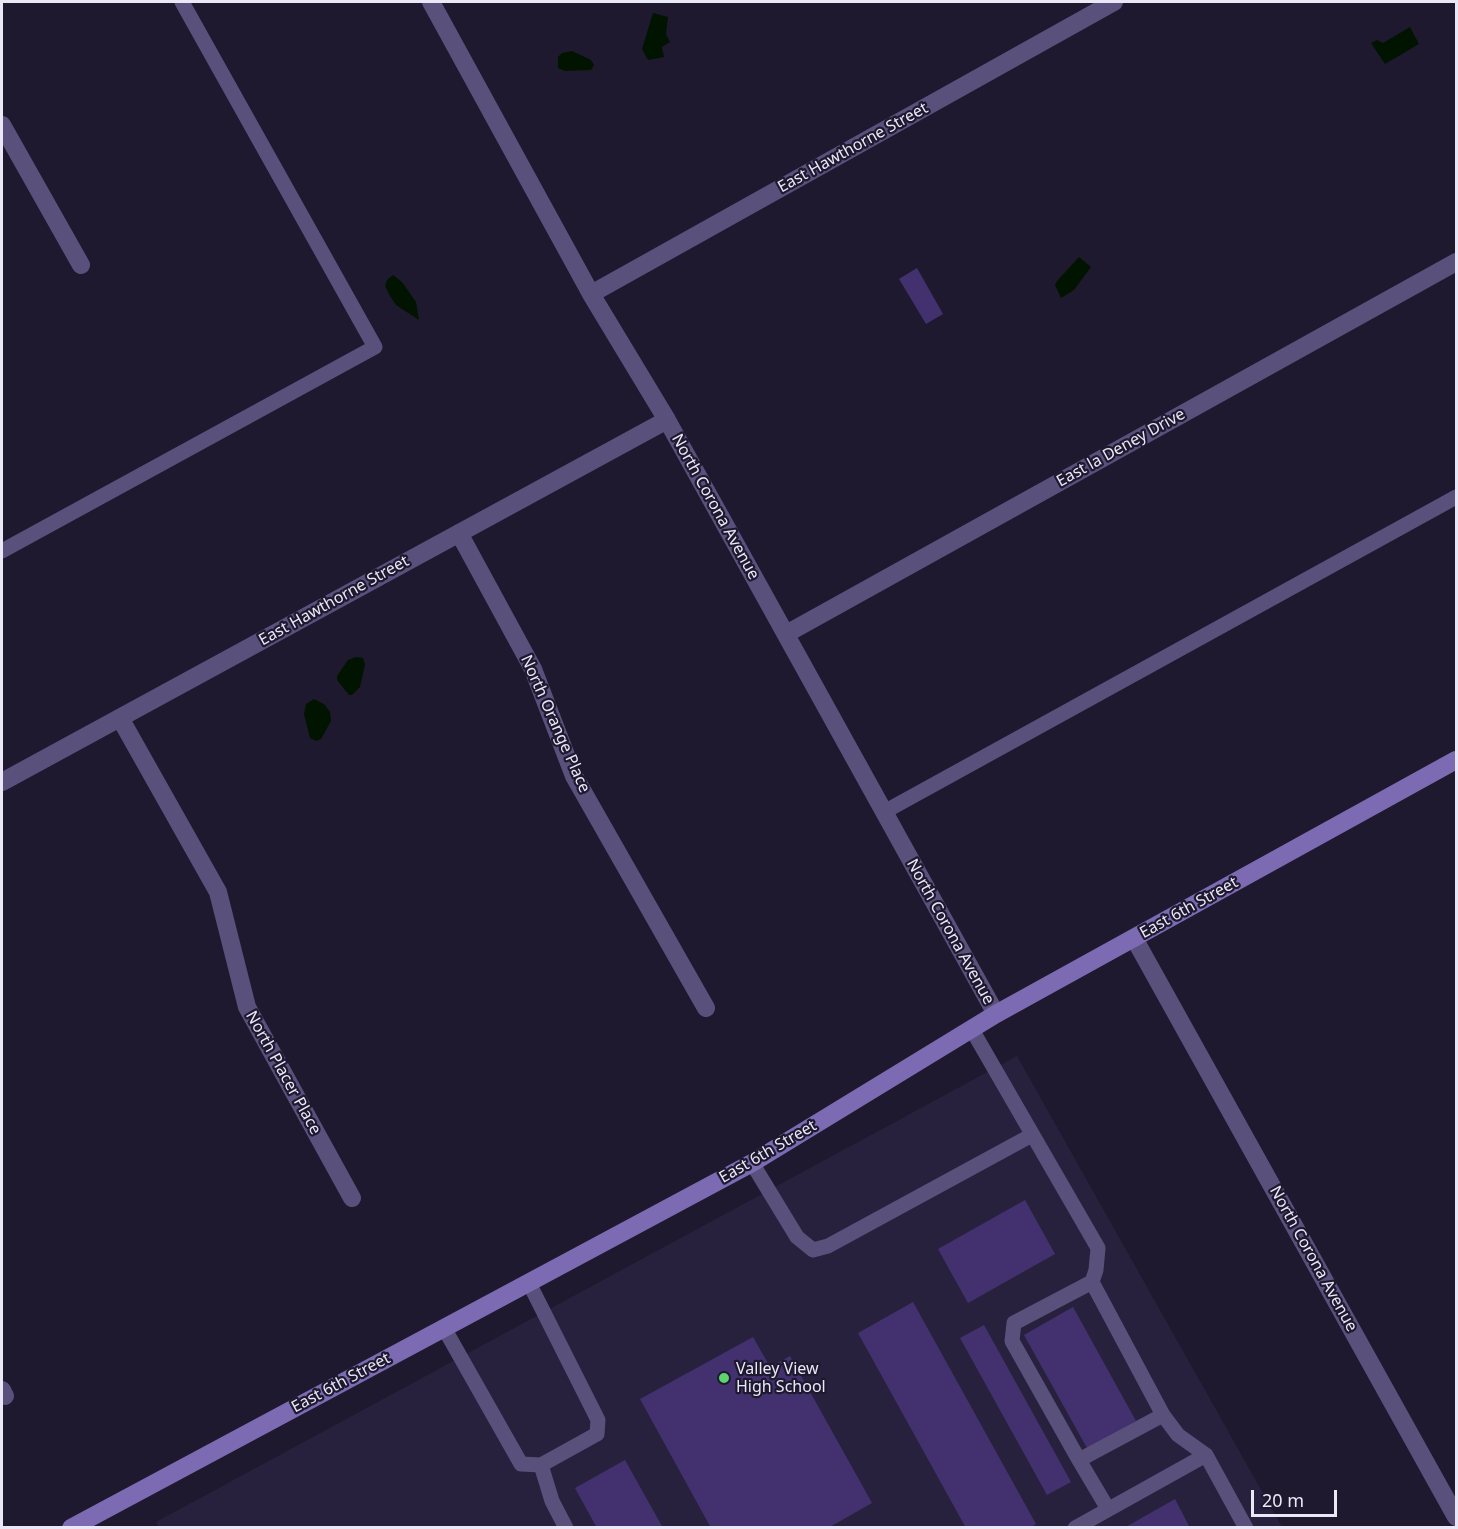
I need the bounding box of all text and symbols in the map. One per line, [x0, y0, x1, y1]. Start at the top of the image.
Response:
street label: East Hawthorne Street [775, 99, 931, 197]
street label: East la Deney Drive [1053, 405, 1189, 491]
street label: North Corona Avenue [667, 431, 763, 583]
street label: East Hawthorne Street [256, 552, 412, 650]
street label: North Orange Place [516, 652, 594, 796]
street label: North Corona Avenue [902, 856, 998, 1008]
street label: East 6th Street [1137, 873, 1241, 943]
street label: North Placer Place [241, 1008, 325, 1138]
street label: East 6th Street [716, 1116, 820, 1188]
street label: North Corona Avenue [1265, 1183, 1361, 1335]
street label: East 6th Street [288, 1349, 394, 1417]
place label: Valley View High School [736, 1359, 826, 1397]
marker: Valley View High School [717, 1371, 731, 1385]
scale bar [1254, 1478, 1340, 1516]
text: 20 m [1262, 1488, 1304, 1512]

